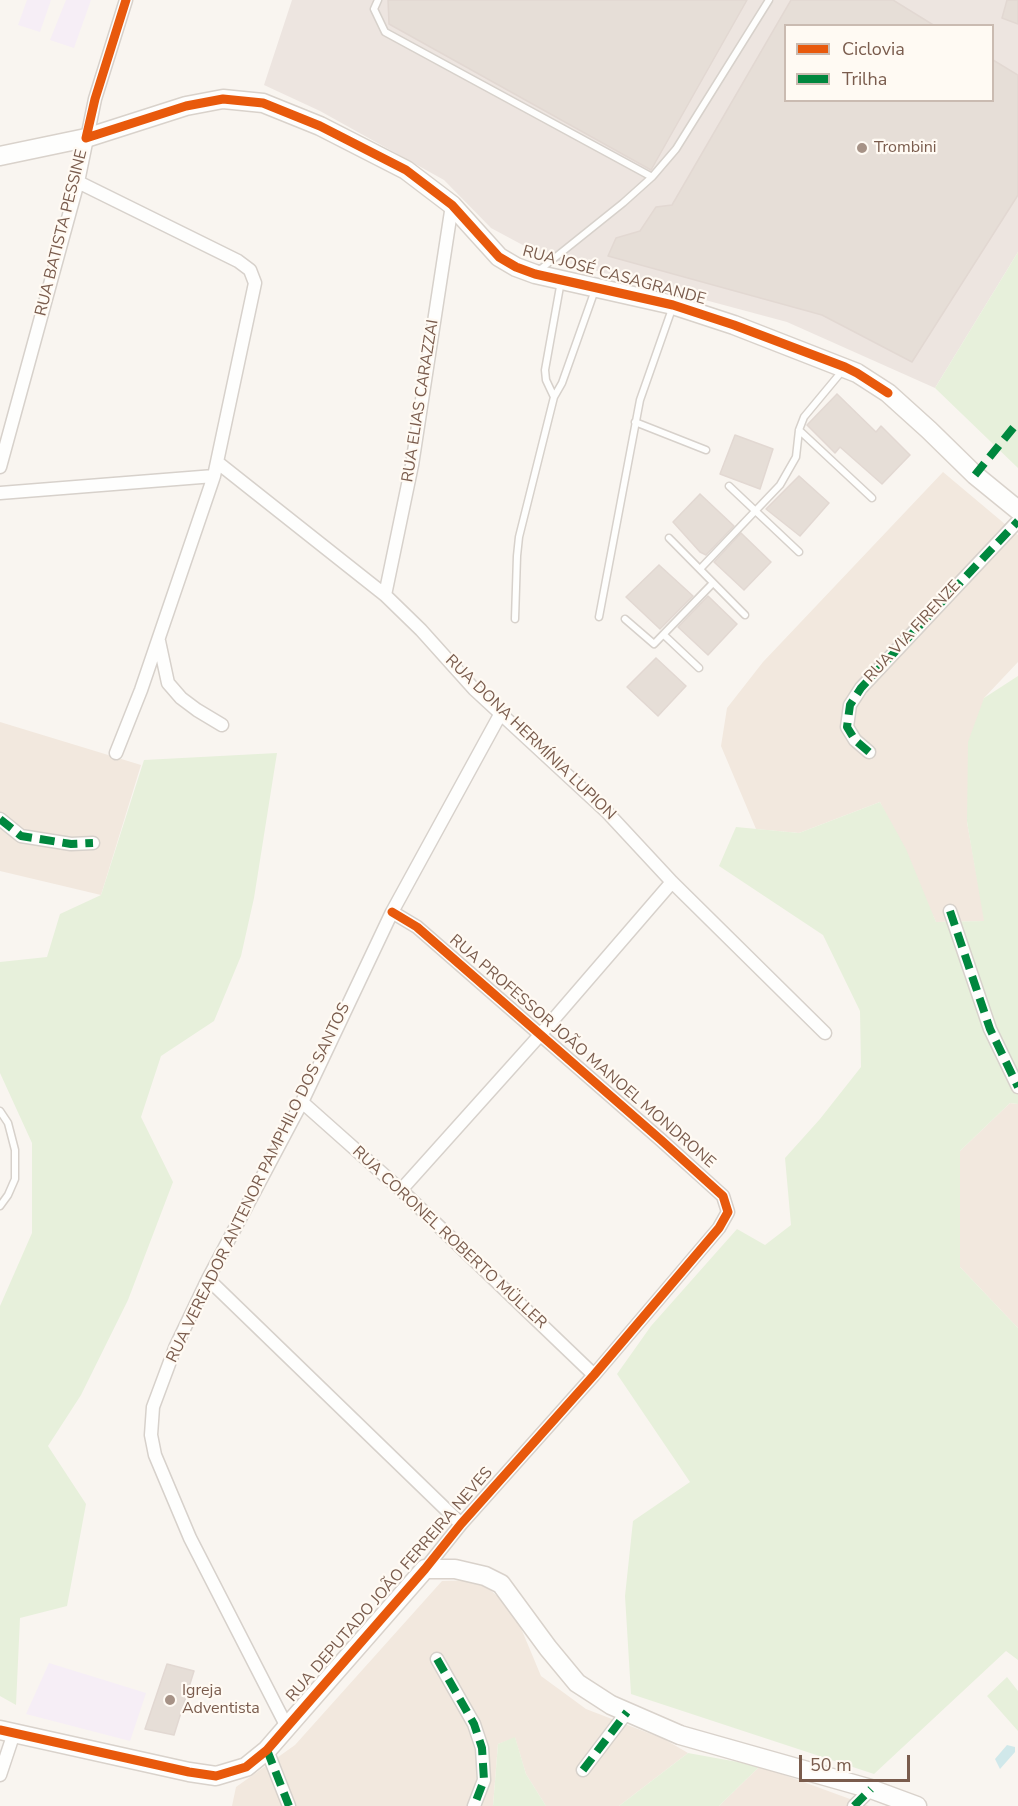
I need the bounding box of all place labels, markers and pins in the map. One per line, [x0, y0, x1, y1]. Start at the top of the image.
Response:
place label: Trombini [874, 138, 936, 158]
marker: Trombini [855, 141, 869, 155]
place label: Igreja Adventista [182, 1681, 260, 1719]
marker: Igreja Adventista [163, 1693, 177, 1707]

